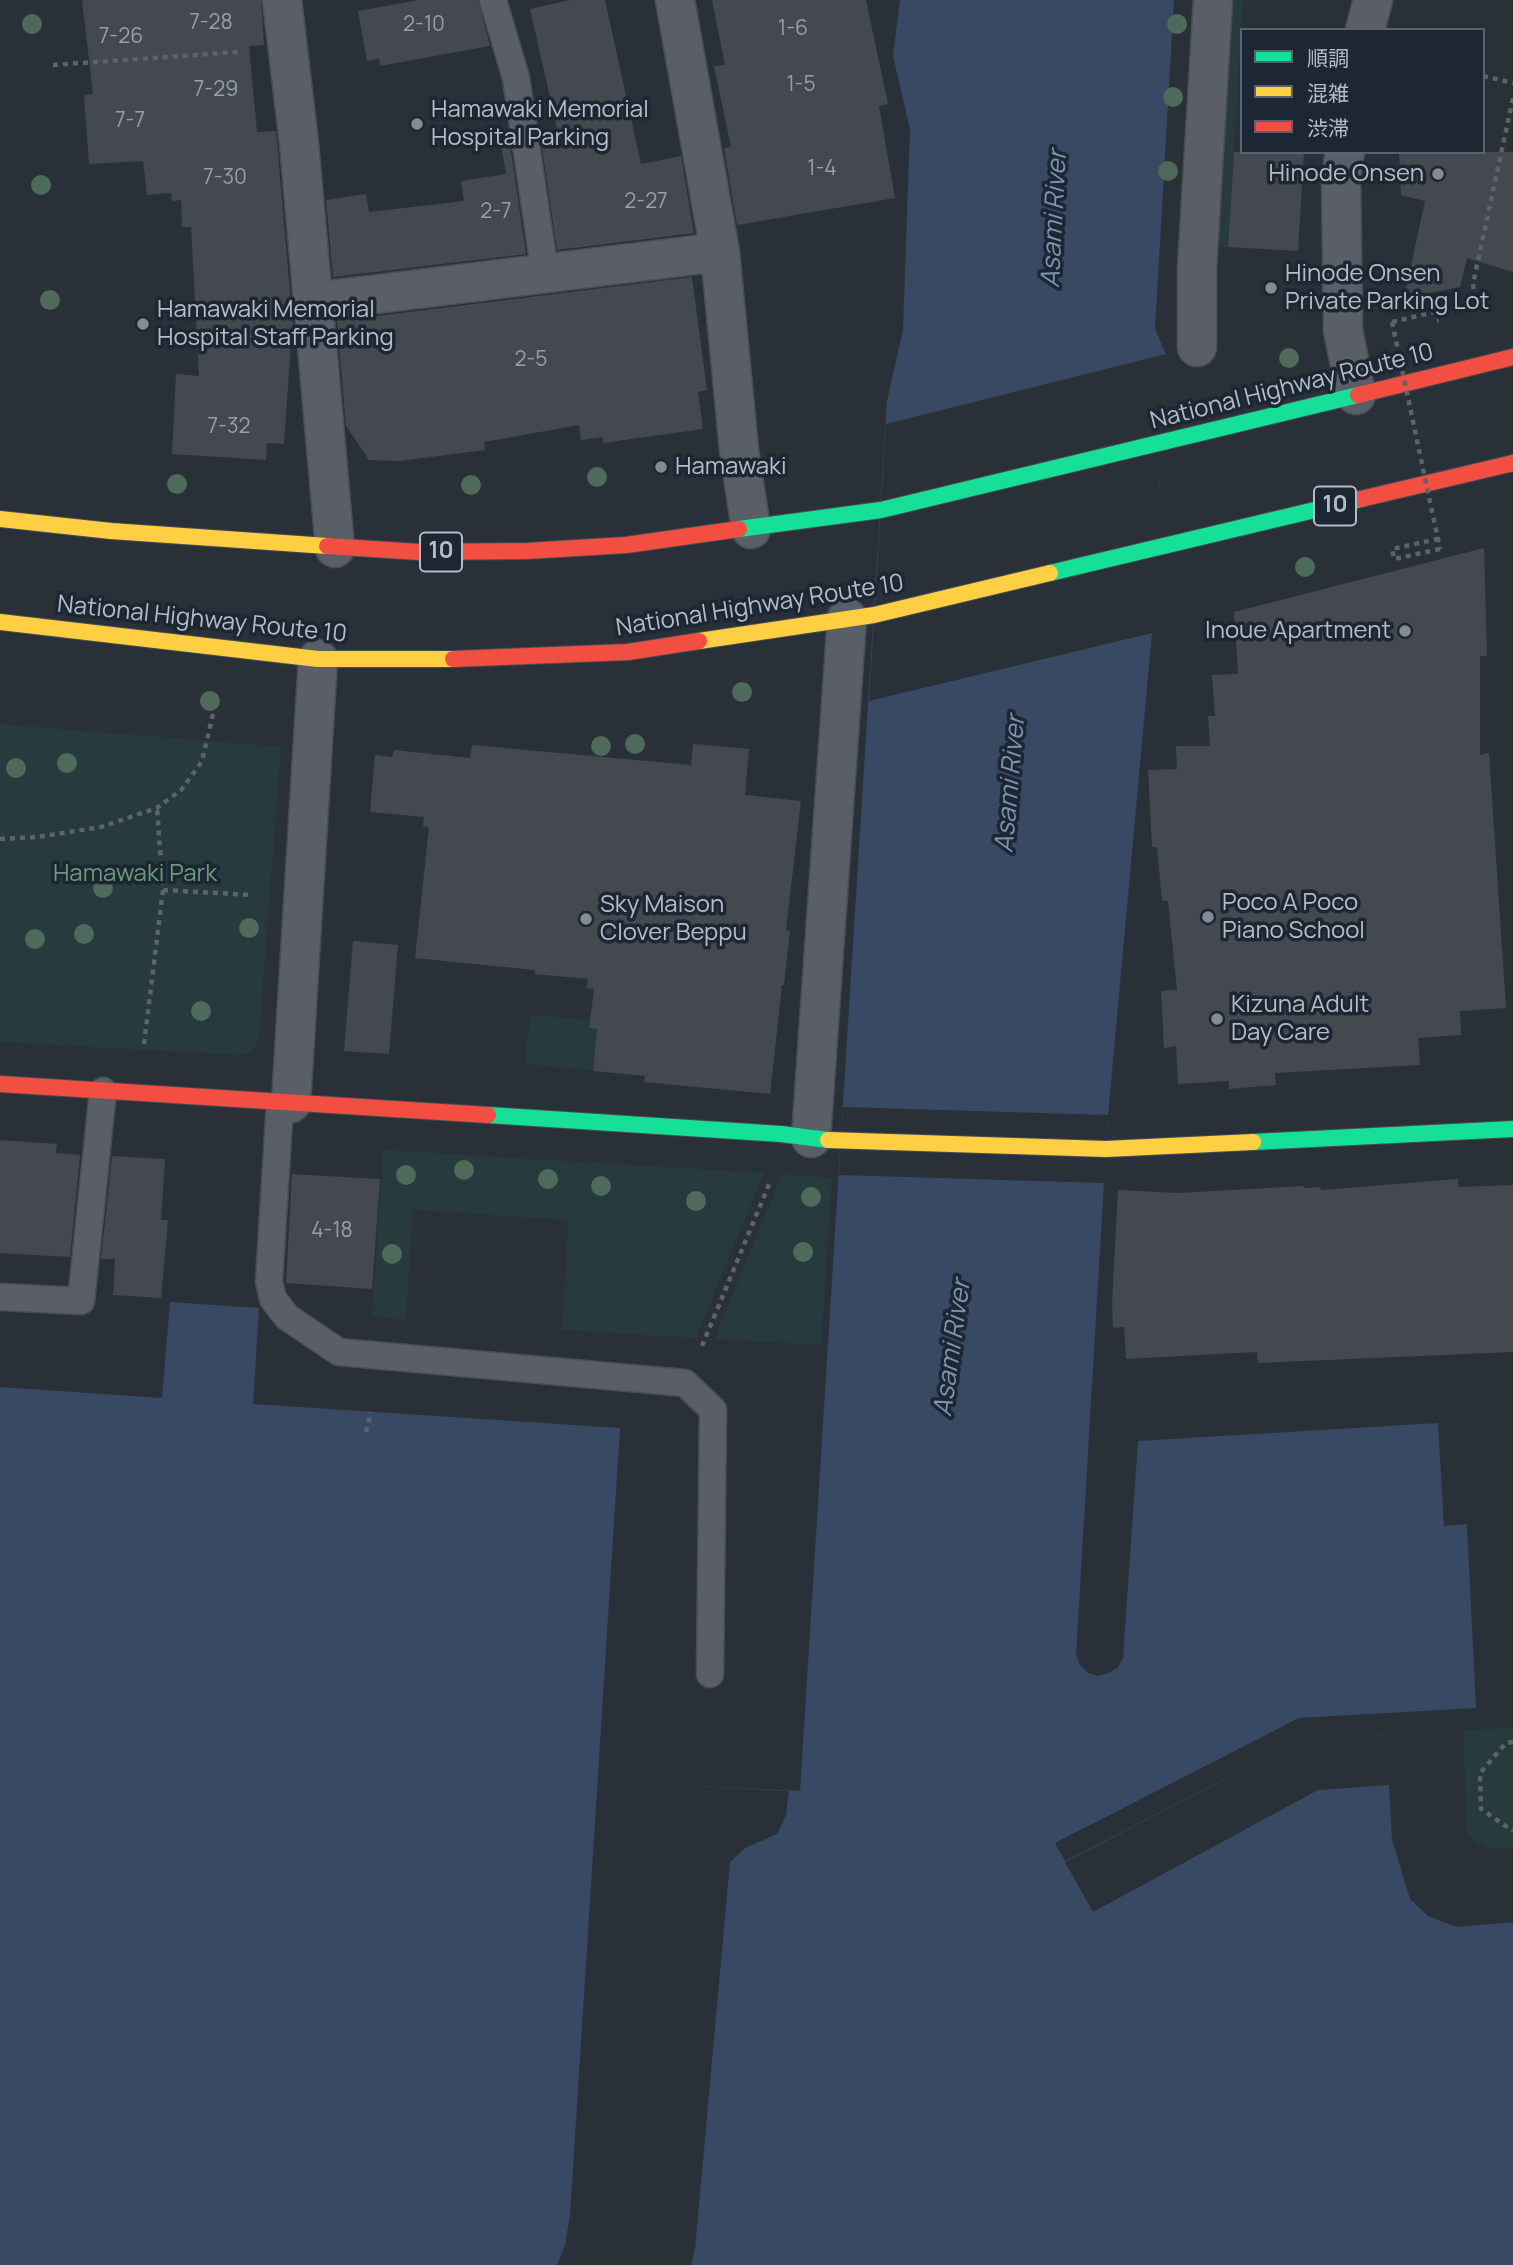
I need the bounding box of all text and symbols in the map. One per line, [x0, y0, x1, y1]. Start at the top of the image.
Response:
house number: 7-28 [189, 10, 233, 36]
house number: 2-10 [403, 12, 445, 38]
house number: 1-6 [778, 16, 808, 42]
house number: 7-26 [99, 24, 143, 50]
legend [1240, 28, 1485, 154]
text: 順調 [1307, 44, 1349, 72]
house number: 1-5 [786, 72, 816, 98]
house number: 7-29 [194, 77, 238, 103]
text: 混雑 [1307, 79, 1349, 107]
place label: Hamawaki Memorial Hospital Parking [431, 96, 649, 152]
house number: 7-7 [115, 108, 145, 134]
text: 渋滞 [1307, 114, 1349, 142]
marker: Hamawaki Memorial Hospital Parking [409, 116, 425, 132]
water label: Asami River [1036, 149, 1074, 289]
house number: 1-4 [807, 156, 837, 182]
place label: Hinode Onsen [1268, 160, 1424, 188]
house number: 7-30 [203, 165, 247, 191]
marker: Hinode Onsen [1430, 166, 1446, 182]
house number: 2-27 [624, 189, 668, 215]
house number: 2-7 [480, 199, 512, 225]
place label: Hinode Onsen Private Parking Lot [1285, 260, 1489, 316]
marker: Hinode Onsen Private Parking Lot [1263, 280, 1279, 296]
place label: Hamawaki Memorial Hospital Staff Parking [157, 296, 394, 352]
marker: Hamawaki Memorial Hospital Staff Parking [135, 316, 151, 332]
street label: National Highway Route 10 [1147, 338, 1437, 436]
house number: 2-5 [515, 347, 547, 373]
house number: 7-32 [208, 414, 250, 440]
place label: Hamawaki [675, 453, 787, 481]
marker: Hamawaki [653, 459, 669, 475]
road number: 10 [1314, 486, 1356, 526]
road number: 10 [420, 532, 462, 572]
street label: National Highway Route 10 [614, 569, 906, 643]
street label: National Highway Route 10 [56, 590, 348, 650]
place label: Inoue Apartment [1205, 617, 1391, 645]
marker: Inoue Apartment [1397, 623, 1413, 639]
water label: Asami River [989, 714, 1033, 854]
park label: Hamawaki Park [53, 860, 217, 888]
place label: Poco A Poco Piano School [1222, 889, 1365, 945]
place label: Sky Maison Clover Beppu [600, 891, 747, 947]
marker: Poco A Poco Piano School [1200, 909, 1216, 925]
marker: Sky Maison Clover Beppu [578, 911, 594, 927]
place label: Kizuna Adult Day Care [1231, 991, 1369, 1047]
marker: Kizuna Adult Day Care [1209, 1011, 1225, 1027]
house number: 4-18 [311, 1218, 353, 1244]
water label: Asami River [928, 1278, 978, 1418]

